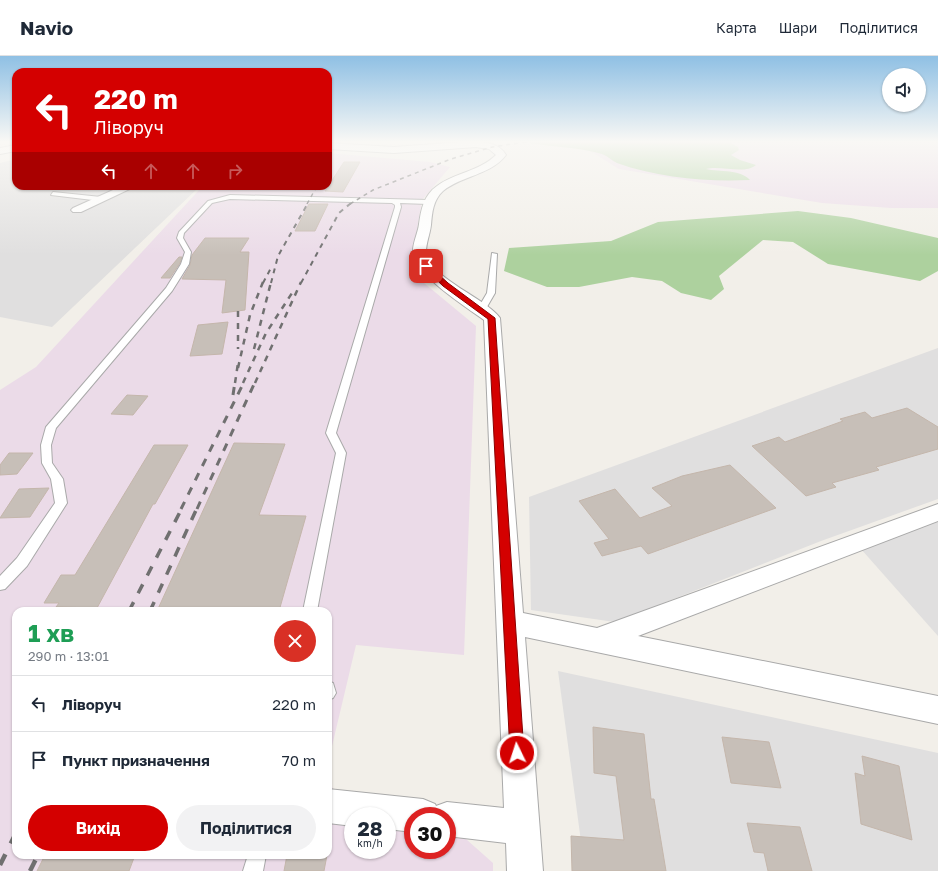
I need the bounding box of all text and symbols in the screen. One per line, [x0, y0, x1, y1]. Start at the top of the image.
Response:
text: Navio [20, 16, 73, 39]
text: Карта [716, 19, 757, 36]
text: Шари [779, 19, 817, 36]
text: Поділитися [839, 19, 918, 36]
map controls [882, 68, 926, 112]
button: sound [882, 68, 926, 112]
text: 220 m [94, 82, 178, 115]
icon: left [28, 84, 80, 136]
text: Ліворуч [94, 116, 164, 138]
icon: left [98, 160, 120, 182]
icon: ahead [140, 160, 162, 182]
icon: ahead [182, 160, 204, 182]
icon: right [224, 160, 246, 182]
pin [409, 249, 443, 283]
icon: arrive [415, 255, 437, 277]
text: 1 хв [28, 618, 74, 647]
button: close [274, 620, 316, 662]
text: 290 m · 13:01 [28, 648, 109, 664]
icon: left [28, 693, 50, 715]
text: Ліворуч [62, 695, 121, 713]
text: 220 m [272, 695, 316, 713]
position arrow [496, 732, 538, 774]
icon: arrive [28, 749, 50, 771]
text: Пункт призначення [62, 751, 210, 769]
text: 70 m [282, 751, 316, 769]
button: Вихід [28, 805, 168, 851]
button: Поділитися [176, 805, 316, 851]
speed limit sign: 30 [404, 807, 456, 859]
text: 28 [357, 816, 382, 840]
text: km/h [357, 837, 383, 849]

